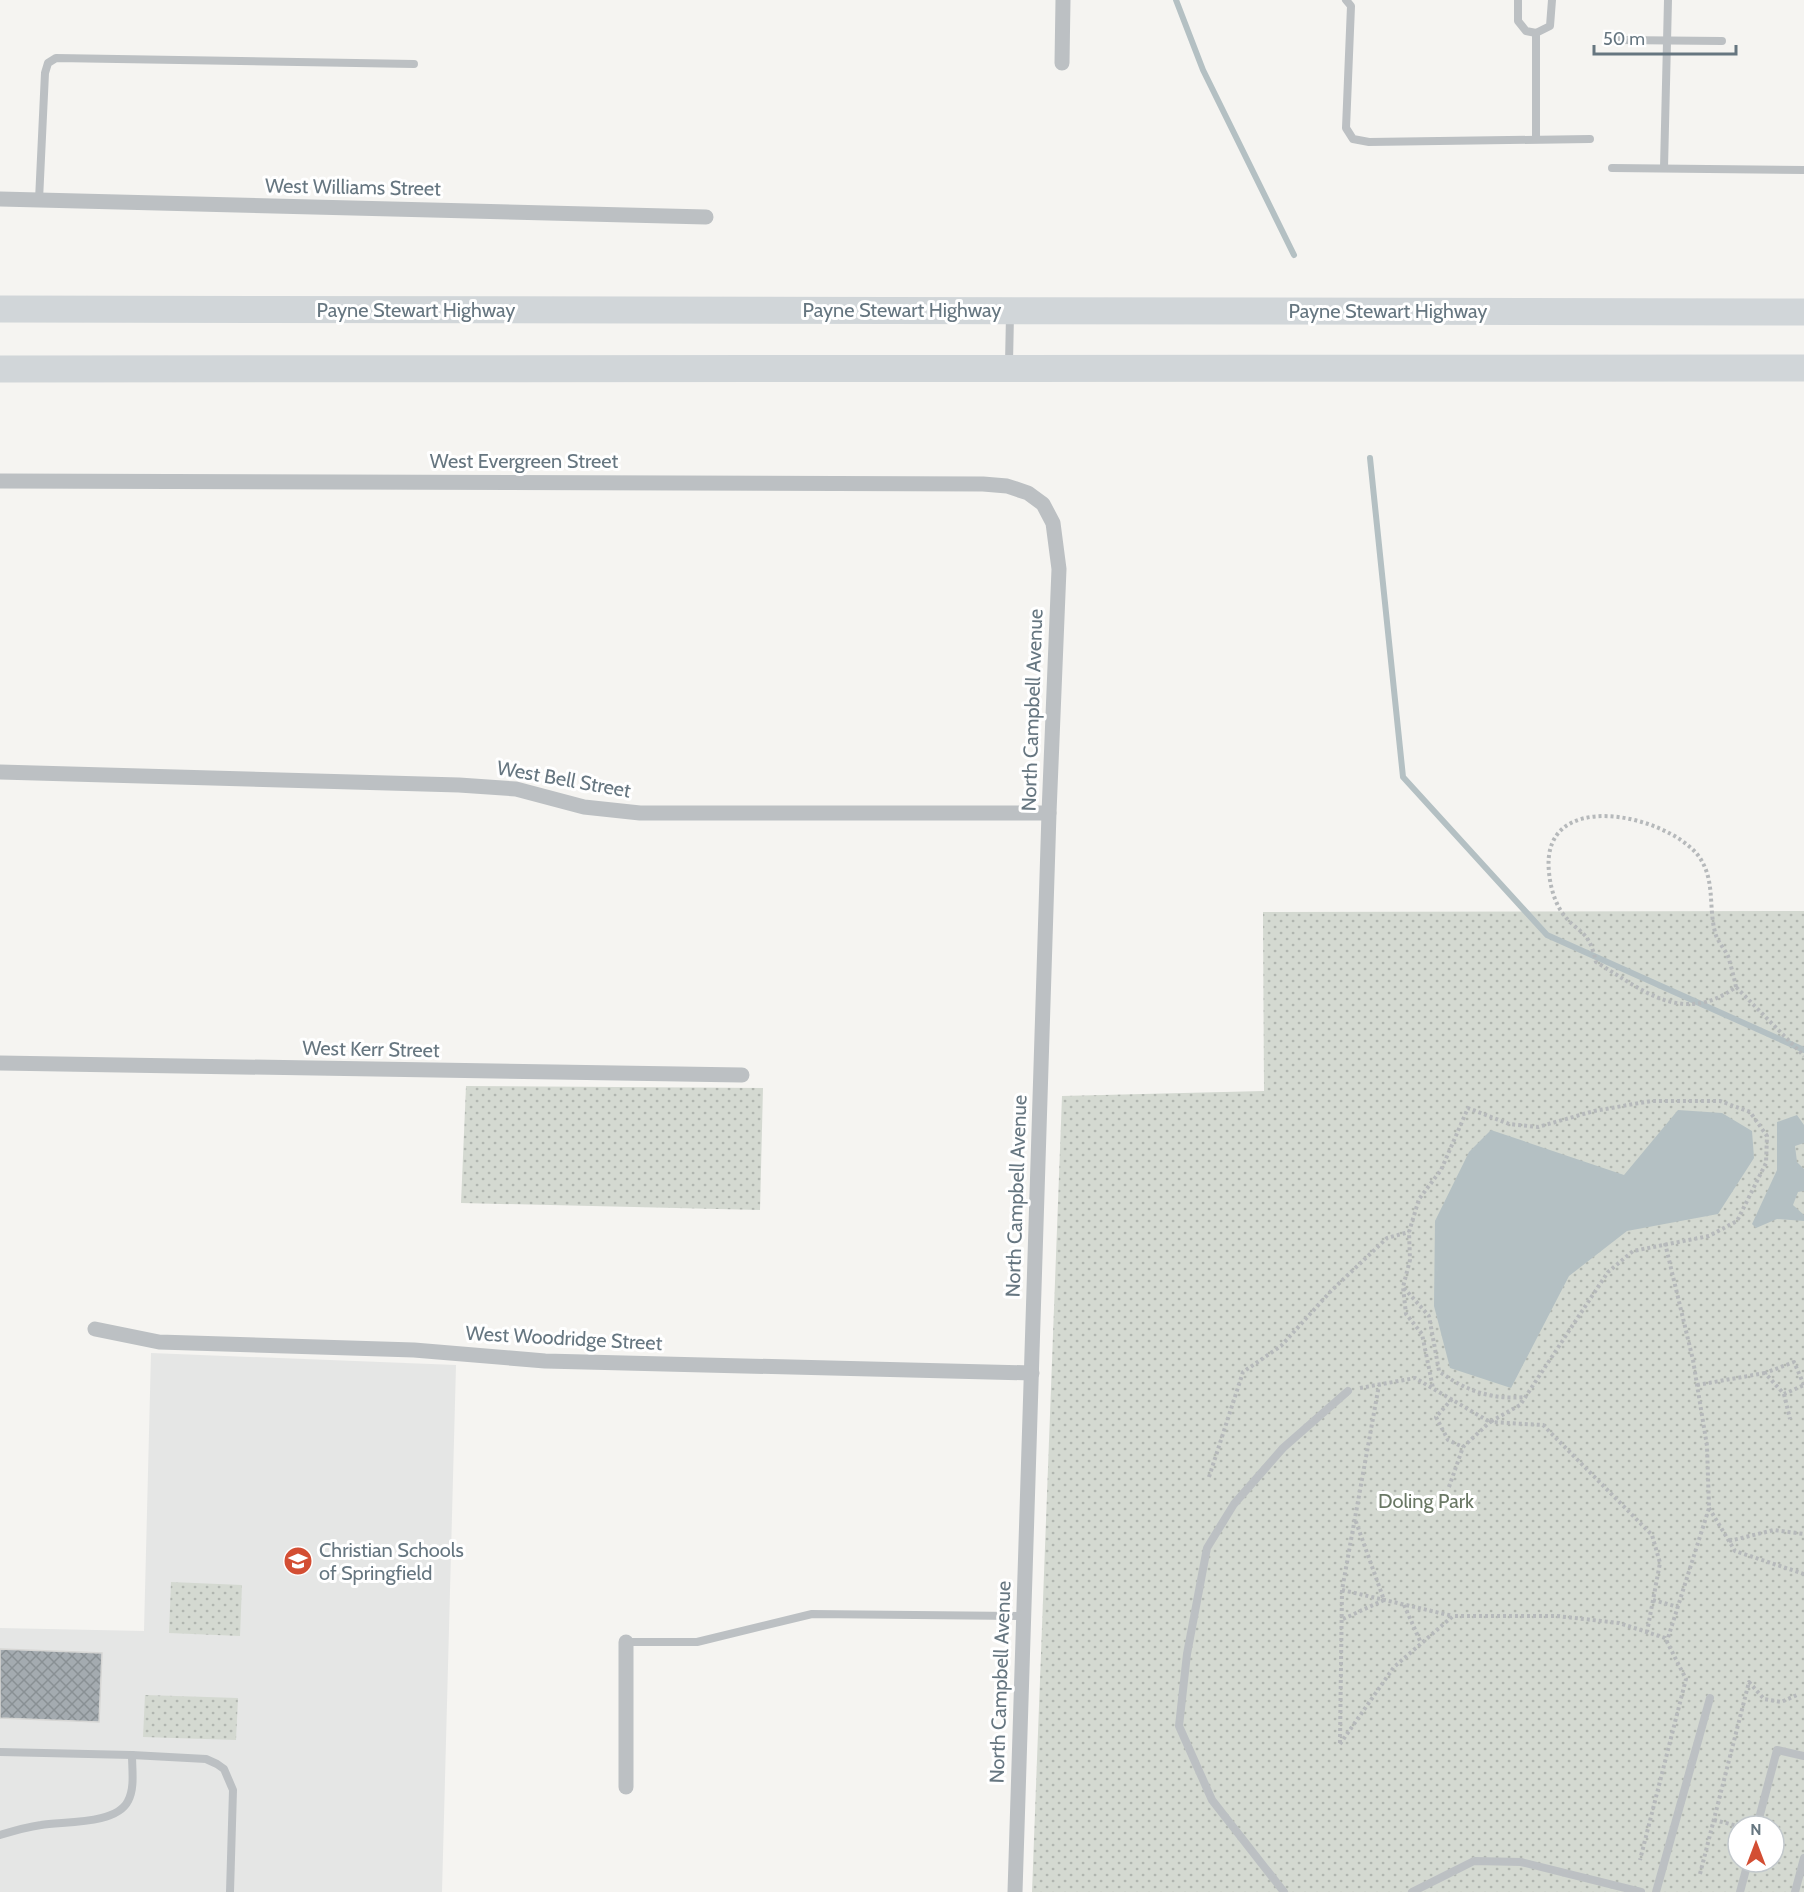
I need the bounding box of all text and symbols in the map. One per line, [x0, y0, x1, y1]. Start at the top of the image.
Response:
scale bar [1594, 18, 1736, 56]
text: 50 m [1603, 28, 1645, 50]
street label: West Williams Street [265, 173, 441, 201]
street label: Payne Stewart Highway [317, 298, 515, 322]
street label: Payne Stewart Highway [803, 298, 1001, 322]
street label: Payne Stewart Highway [1289, 299, 1487, 323]
street label: West Evergreen Street [430, 449, 618, 473]
street label: North Campbell Avenue [1016, 608, 1048, 812]
street label: West Bell Street [495, 755, 633, 803]
street label: West Kerr Street [302, 1036, 440, 1062]
street label: North Campbell Avenue [1000, 1094, 1032, 1298]
street label: West Woodridge Street [465, 1321, 663, 1355]
park label: Doling Park [1378, 1489, 1474, 1513]
place label: Christian Schools of Springfield [319, 1538, 464, 1585]
school or university icon: Christian Schools of Springfield [282, 1545, 314, 1577]
street label: North Campbell Avenue [984, 1580, 1016, 1784]
north arrow [1726, 1814, 1786, 1874]
text: N [1750, 1820, 1762, 1839]

